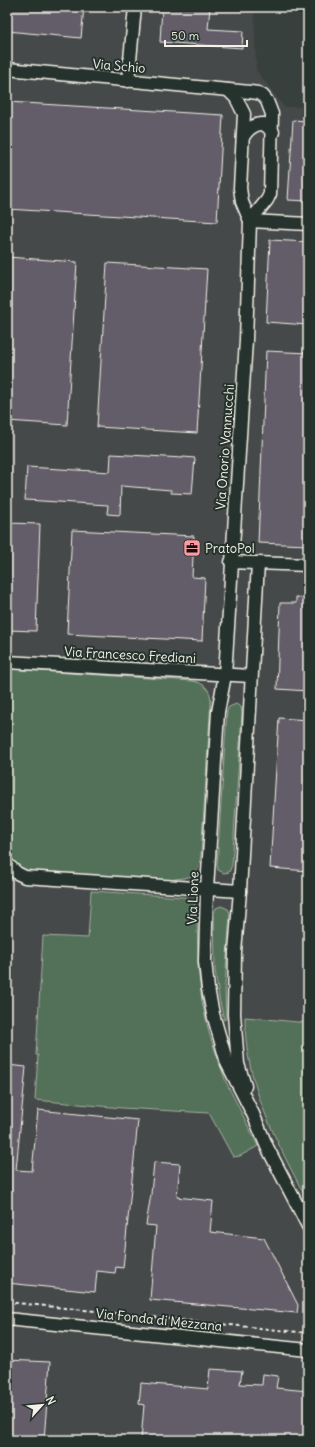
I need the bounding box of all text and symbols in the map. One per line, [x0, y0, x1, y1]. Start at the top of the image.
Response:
scale bar [165, 22, 247, 48]
text: 50 m [171, 28, 200, 43]
street label: Via Schio [92, 55, 146, 77]
street label: Via Onorio Vannucchi [212, 383, 238, 511]
office icon: PratoPol [182, 538, 202, 558]
place label: PratoPol [205, 540, 255, 557]
street label: Via Francesco Frediani [64, 643, 196, 667]
street label: Via Lione [184, 871, 202, 925]
street label: Via Fonda di Mezzana [95, 1305, 223, 1335]
north arrow [22, 1385, 62, 1425]
text: N [43, 1394, 59, 1407]

